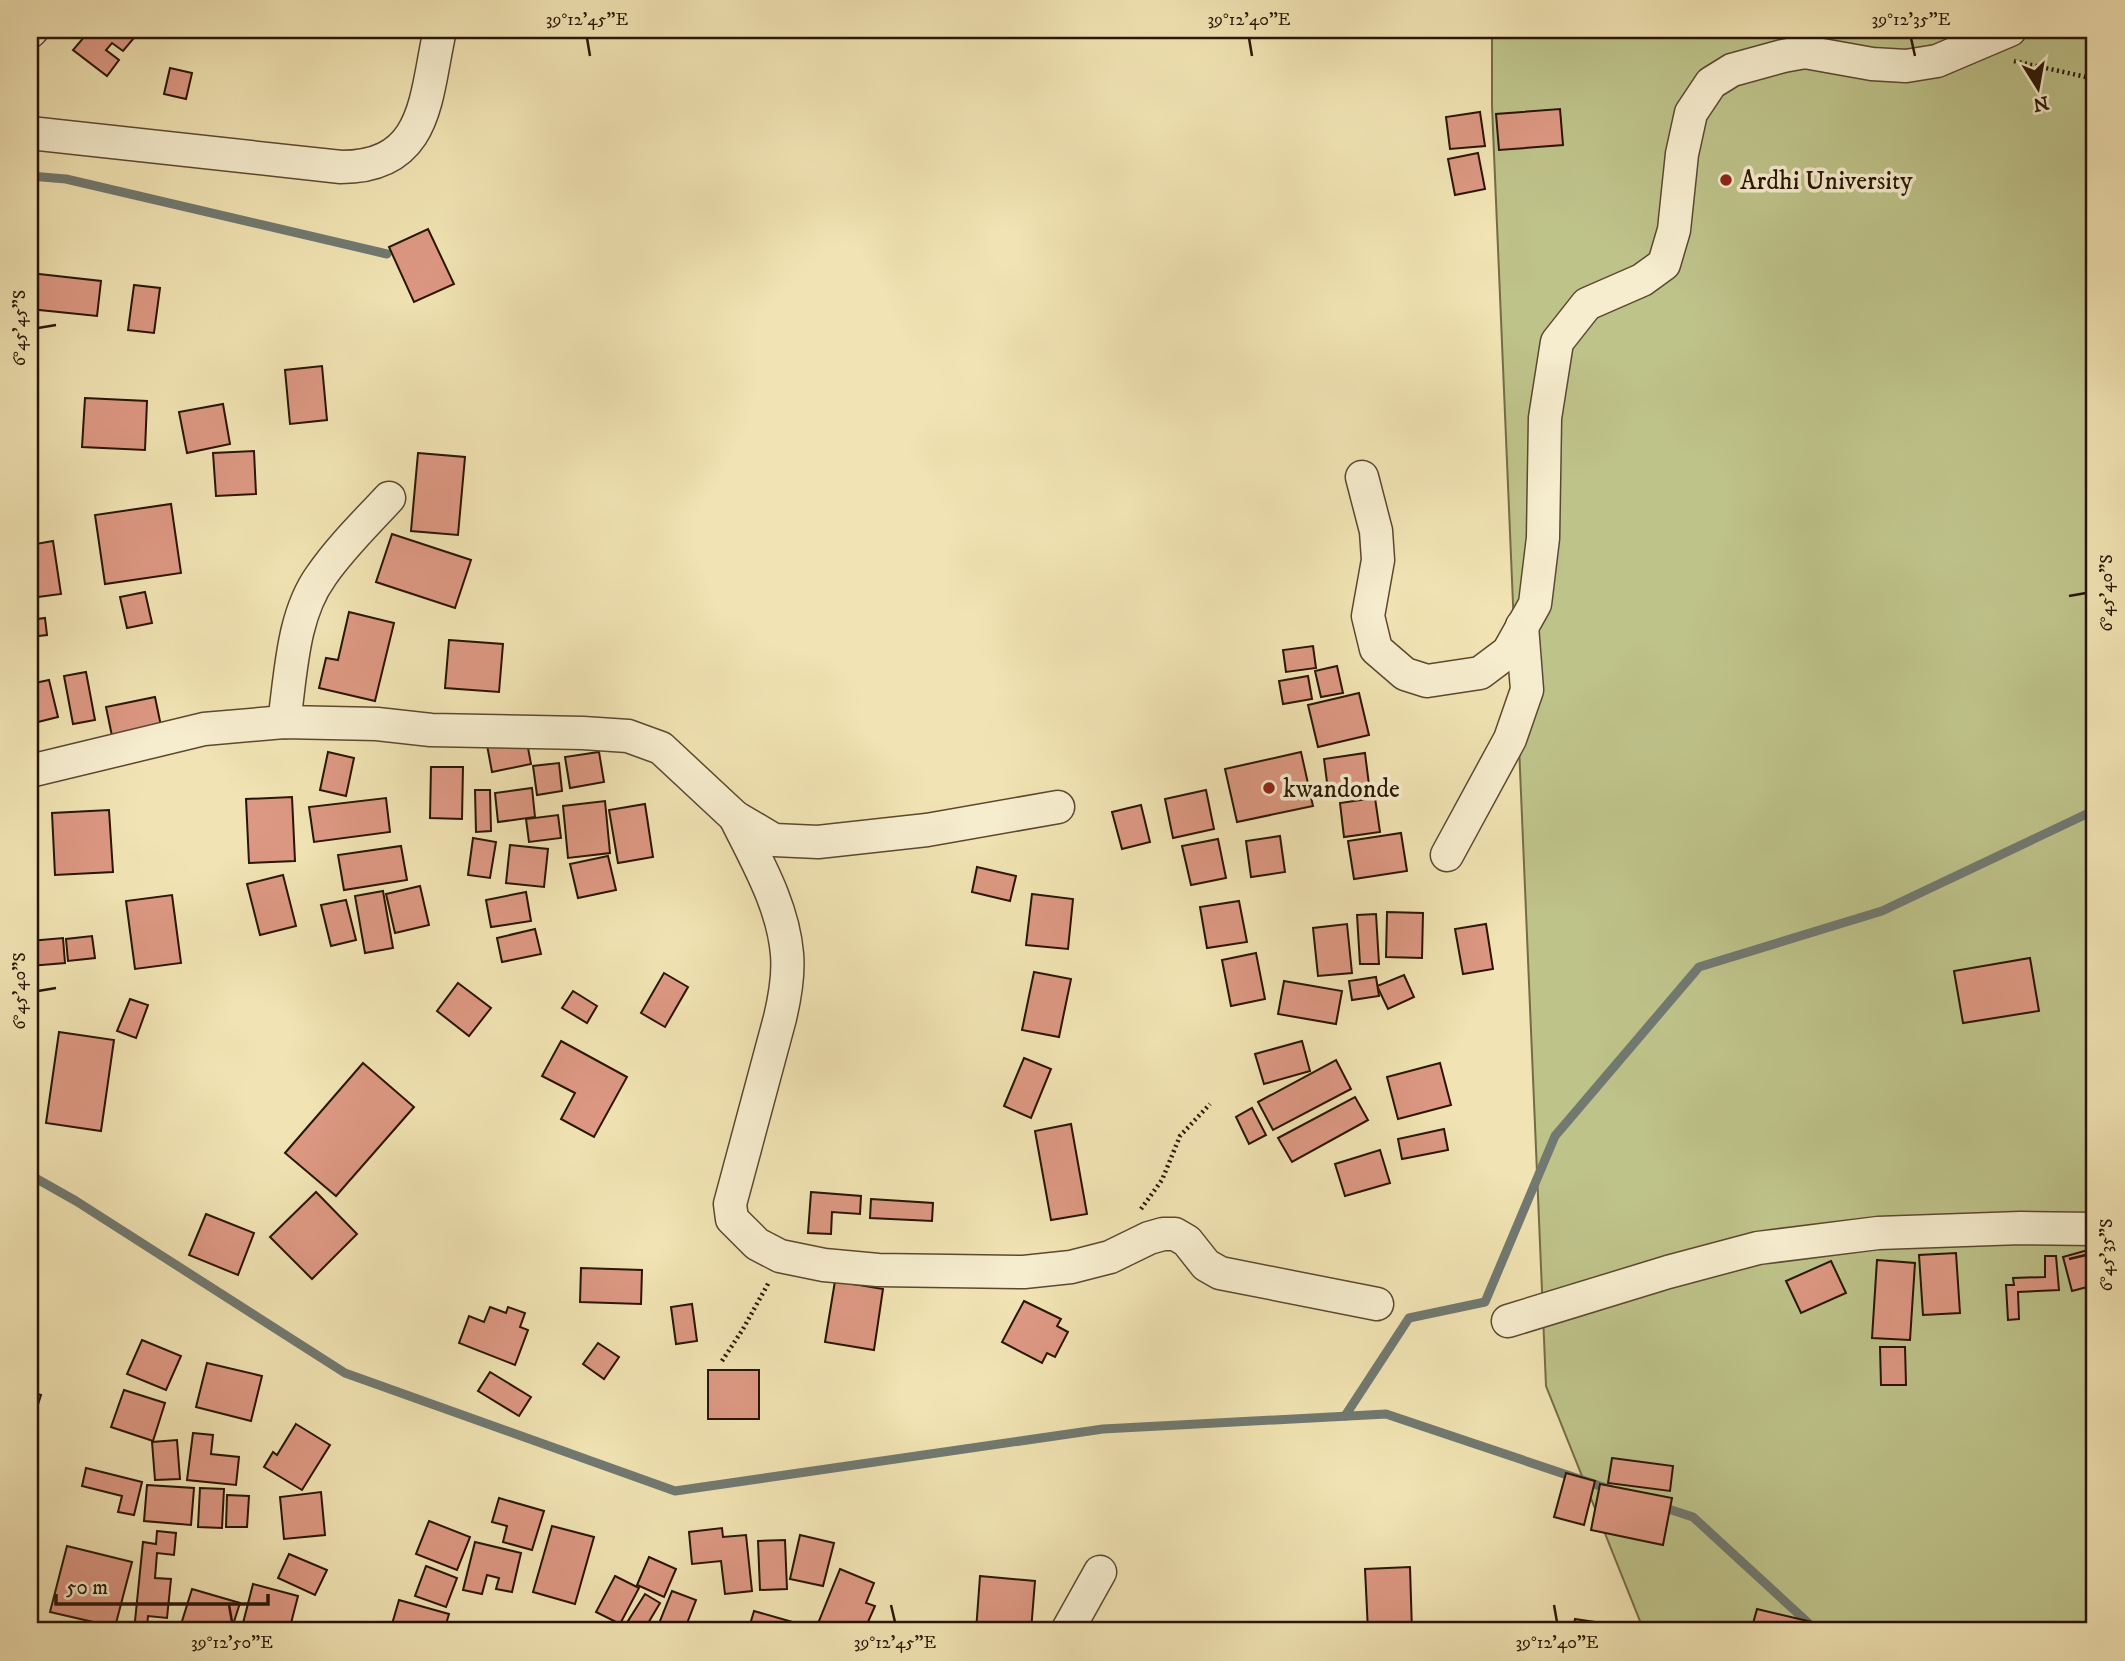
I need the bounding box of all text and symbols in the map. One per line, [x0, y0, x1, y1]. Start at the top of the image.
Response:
text: 39°12'45"E [546, 9, 628, 31]
text: 39°12'40"E [1207, 9, 1291, 31]
text: 39°12'35"E [1872, 9, 1951, 31]
north arrow [2002, 52, 2072, 122]
text: N [2031, 90, 2051, 116]
place label: Ardhi University [1740, 165, 1913, 198]
marker: Ardhi University [1718, 172, 1734, 188]
text: 6°45'45"S [9, 290, 31, 366]
text: 6°45'40"S [2096, 554, 2118, 632]
place label: kwandonde [1283, 773, 1400, 806]
marker: kwandonde [1261, 780, 1277, 796]
text: 6°45'40"S [9, 952, 31, 1030]
text: 6°45'35"S [2096, 1219, 2118, 1291]
scale bar [56, 1563, 268, 1607]
text: 50 m [66, 1575, 108, 1601]
text: 39°12'50"E [191, 1632, 273, 1654]
text: 39°12'45"E [854, 1632, 936, 1654]
text: 39°12'40"E [1515, 1632, 1599, 1654]

